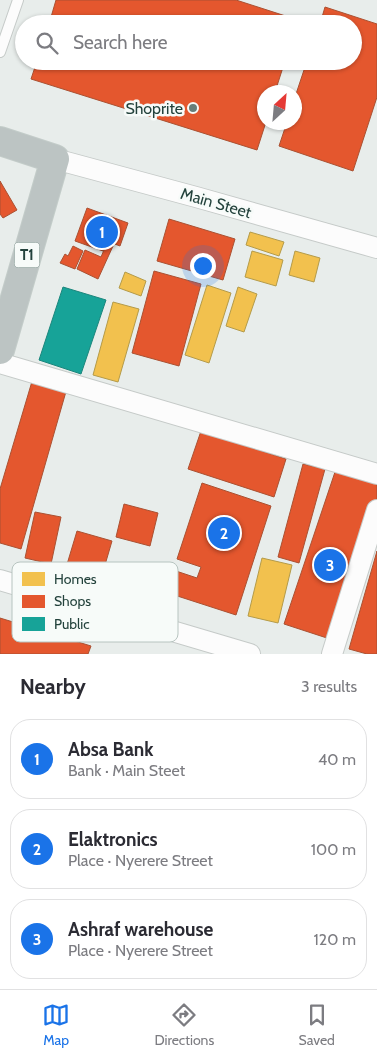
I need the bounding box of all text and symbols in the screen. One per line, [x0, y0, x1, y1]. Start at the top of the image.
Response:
search box [15, 15, 362, 70]
icon: search [33, 29, 61, 57]
text: Search here [73, 31, 167, 54]
north arrow [257, 85, 302, 130]
place label: Shoprite [125, 99, 183, 118]
marker: Shoprite [187, 102, 199, 114]
street label: Main Steet [178, 184, 254, 222]
pin: 1 [86, 213, 118, 251]
road number: T1 [15, 242, 40, 268]
your location [190, 253, 216, 279]
pin: 2 [208, 514, 240, 552]
pin: 3 [314, 546, 346, 584]
legend [12, 562, 178, 642]
text: Homes [54, 570, 97, 588]
text: Shops [54, 592, 91, 610]
text: Public [54, 615, 90, 633]
text: Nearby [20, 674, 86, 699]
text: 3 results [301, 677, 357, 696]
text: Absa Bank [68, 738, 154, 761]
text: 1 [34, 750, 40, 769]
text: 40 m [318, 750, 356, 769]
text: Bank · Main Steet [68, 761, 185, 780]
text: Elaktronics [68, 828, 158, 851]
text: 2 [33, 840, 41, 859]
text: 100 m [311, 840, 356, 859]
text: Place · Nyerere Street [68, 851, 213, 870]
text: Ashraf warehouse [68, 918, 213, 941]
text: 3 [33, 930, 41, 949]
text: 120 m [314, 930, 356, 949]
text: Place · Nyerere Street [68, 941, 213, 960]
tab: Map [42, 1001, 70, 1049]
tab: Directions [154, 1001, 214, 1049]
tab: Saved [298, 1001, 335, 1049]

